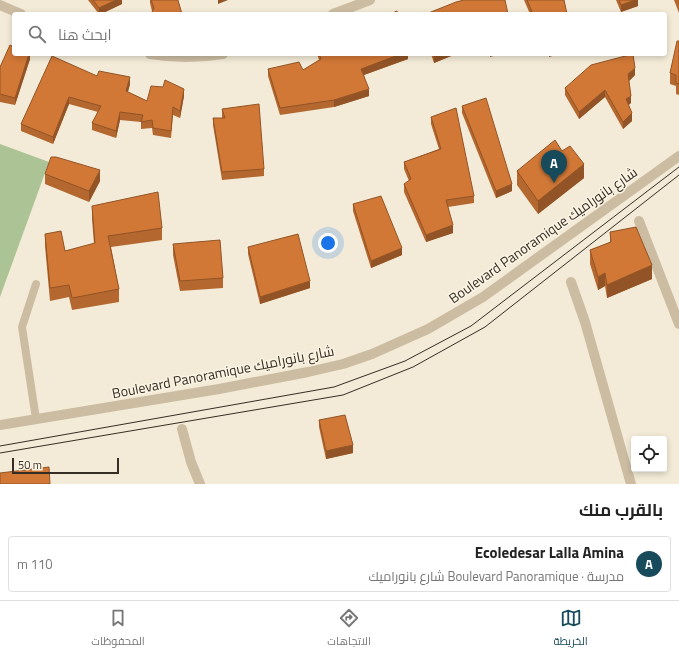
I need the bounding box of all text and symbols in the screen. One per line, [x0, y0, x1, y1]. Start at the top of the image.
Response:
search box [12, 12, 667, 56]
icon: search [26, 23, 48, 45]
text: ابحث هنا [58, 23, 111, 46]
pin: A [541, 150, 567, 183]
street label: Boulevard Panoramique شارع بانوراميك [444, 161, 641, 308]
your location [318, 233, 338, 253]
street label: Boulevard Panoramique شارع بانوراميك [110, 340, 336, 403]
map controls [631, 436, 667, 472]
button: locate [631, 436, 667, 472]
scale bar [12, 456, 119, 475]
text: 50 m [18, 457, 42, 473]
text: بالقرب منك [579, 497, 663, 523]
text: Ecoledesar Lalla Amina [475, 541, 624, 564]
text: 110 m [17, 554, 53, 574]
text: A [645, 554, 653, 574]
text: مدرسة · Boulevard Panoramique شارع بانوراميك [369, 566, 624, 586]
tab: المحفوظات [91, 607, 145, 651]
tab: الاتجاهات [327, 607, 371, 651]
tab: الخريطة [553, 607, 588, 651]

